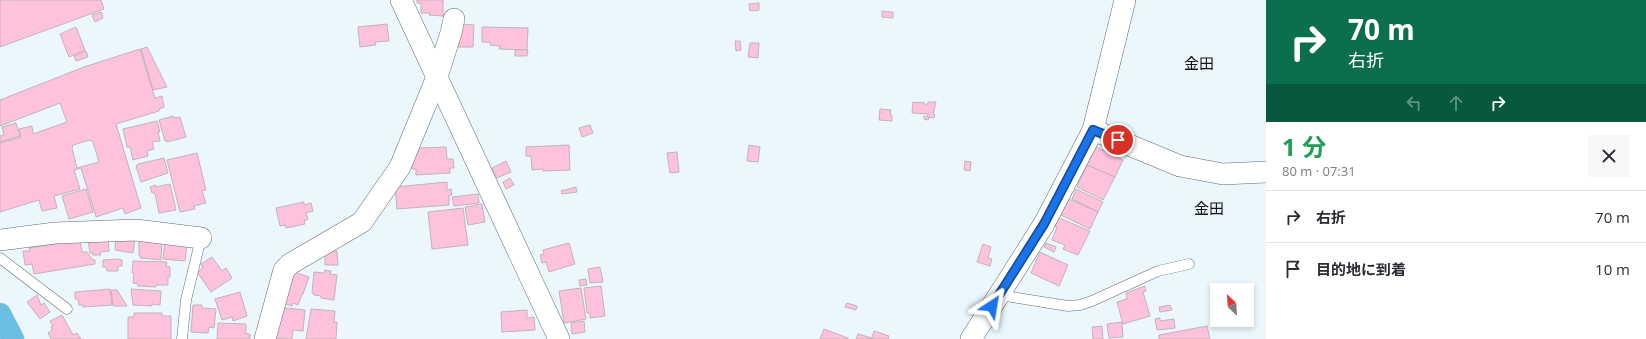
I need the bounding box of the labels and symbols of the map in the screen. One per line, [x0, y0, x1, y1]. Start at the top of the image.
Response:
district label: 金田 [1184, 53, 1214, 73]
pin [1101, 123, 1135, 157]
district label: 金田 [1194, 198, 1224, 218]
north arrow [1210, 283, 1254, 327]
position arrow [971, 285, 1013, 327]

